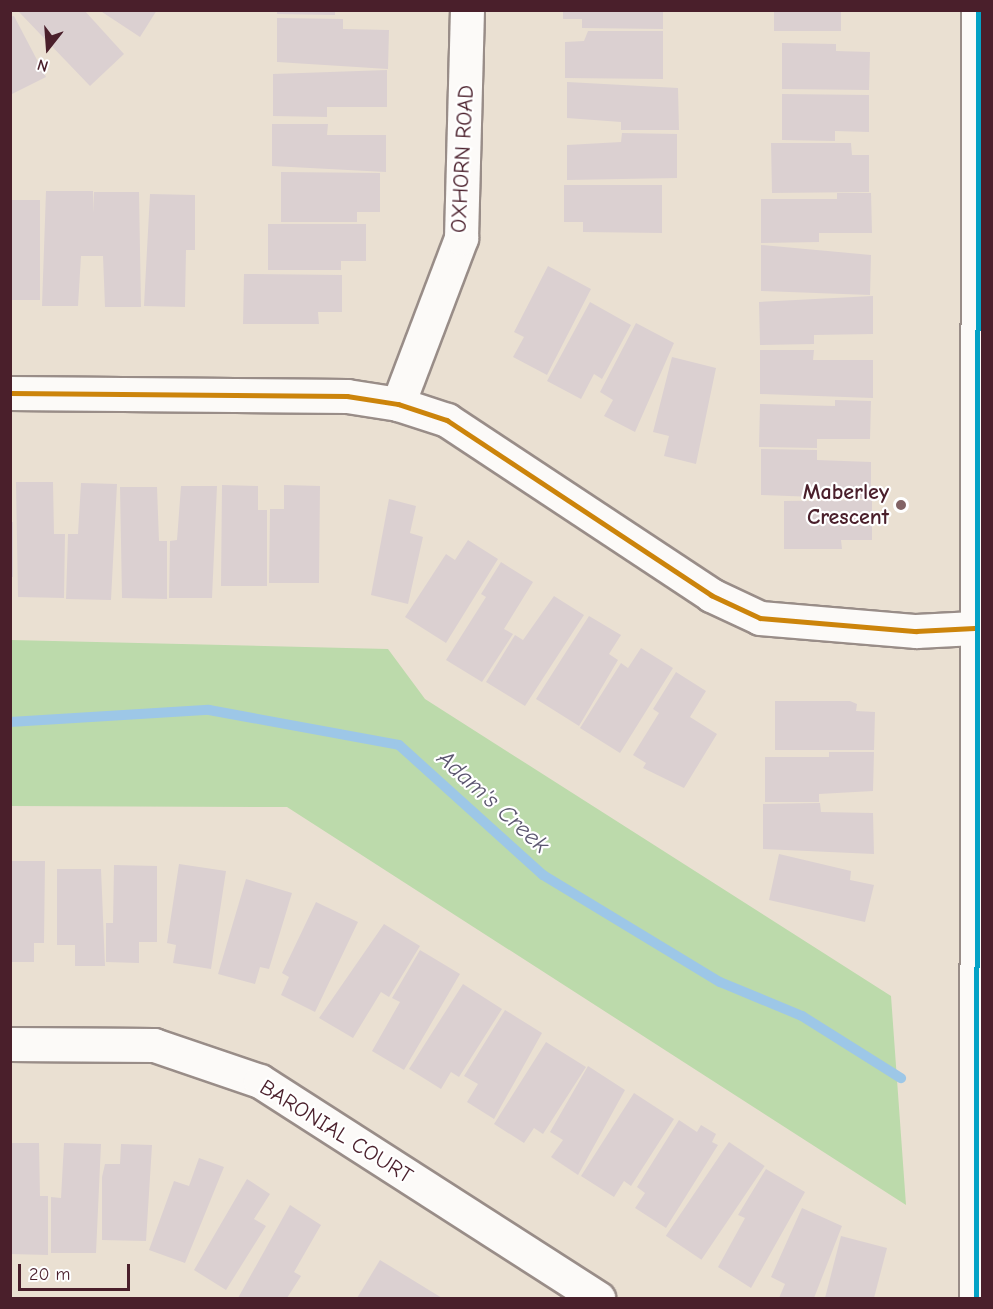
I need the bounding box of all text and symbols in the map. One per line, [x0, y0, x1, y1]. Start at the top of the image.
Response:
north arrow [18, 18, 78, 78]
text: N [35, 55, 50, 75]
street label: OXHORN ROAD [446, 84, 480, 234]
place label: Maberley Crescent [803, 479, 889, 530]
marker: Maberley Crescent [894, 498, 908, 512]
water label: Adam's Creek [431, 744, 555, 860]
street label: BARONIAL COURT [255, 1074, 417, 1190]
scale bar [21, 1252, 134, 1290]
text: 20 m [29, 1264, 70, 1285]

